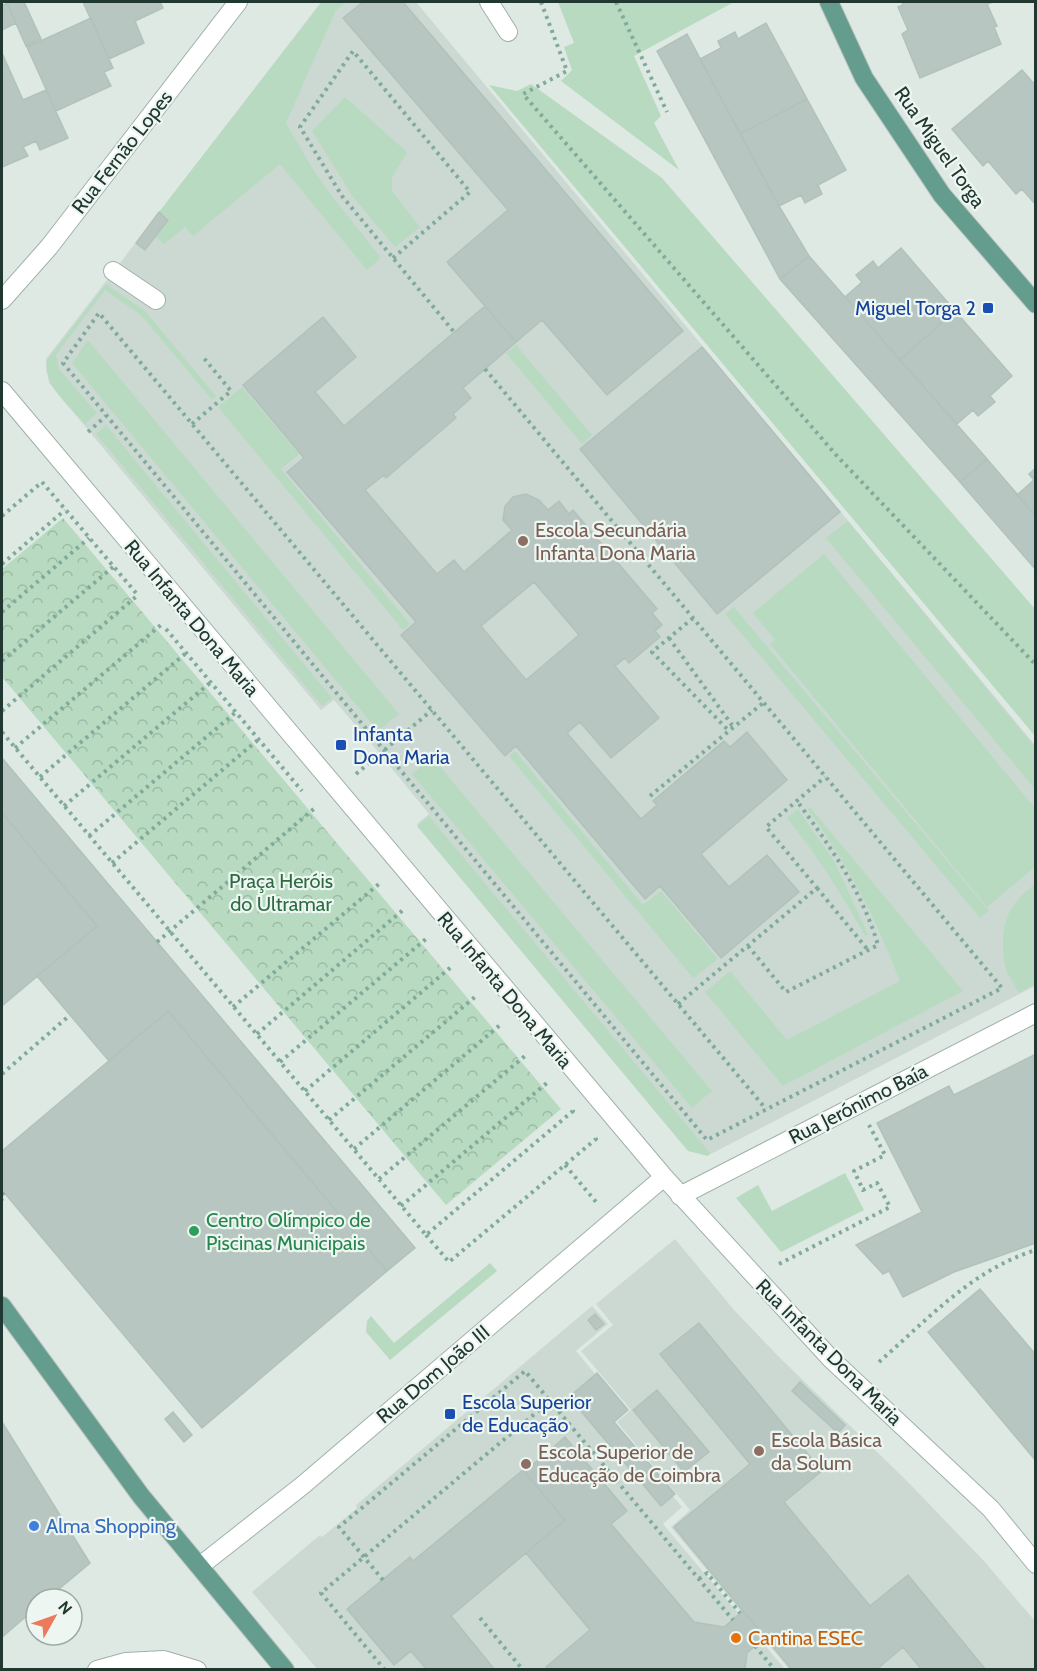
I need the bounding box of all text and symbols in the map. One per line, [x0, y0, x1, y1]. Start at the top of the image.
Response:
street label: Rua Miguel Torga [889, 82, 991, 213]
street label: Rua Fernão Lopes [67, 86, 177, 218]
place label: Miguel Torga 2 [855, 296, 976, 320]
marker: Miguel Torga 2 [981, 301, 995, 315]
place label: Escola Secundária Infanta Dona Maria [535, 518, 696, 565]
marker: Escola Secundária Infanta Dona Maria [516, 534, 530, 548]
street label: Rua Infanta Dona Maria [120, 535, 265, 701]
place label: Infanta Dona Maria [353, 722, 450, 769]
marker: Infanta Dona Maria [334, 738, 348, 752]
park label: Praça Heróis do Ultramar [229, 869, 333, 916]
street label: Rua Infanta Dona Maria [433, 907, 578, 1073]
street label: Rua Jerónimo Baía [785, 1059, 932, 1149]
place label: Centro Olímpico de Piscinas Municipais [206, 1208, 371, 1255]
marker: Centro Olímpico de Piscinas Municipais [187, 1224, 201, 1238]
street label: Rua Infanta Dona Maria [751, 1274, 907, 1430]
street label: Rua Dom João III [372, 1320, 494, 1428]
place label: Escola Superior de Educação [462, 1390, 592, 1437]
marker: Escola Superior de Educação [443, 1407, 457, 1421]
place label: Escola Básica da Solum [771, 1428, 882, 1475]
place label: Escola Superior de Educação de Coimbra [538, 1440, 721, 1487]
marker: Escola Básica da Solum [752, 1444, 766, 1458]
marker: Escola Superior de Educação de Coimbra [519, 1457, 533, 1471]
place label: Alma Shopping [46, 1514, 177, 1538]
marker: Alma Shopping [27, 1519, 41, 1533]
north arrow [24, 1587, 84, 1647]
text: N [54, 1597, 76, 1618]
place label: Cantina ESEC [748, 1626, 863, 1650]
marker: Cantina ESEC [729, 1631, 743, 1645]

